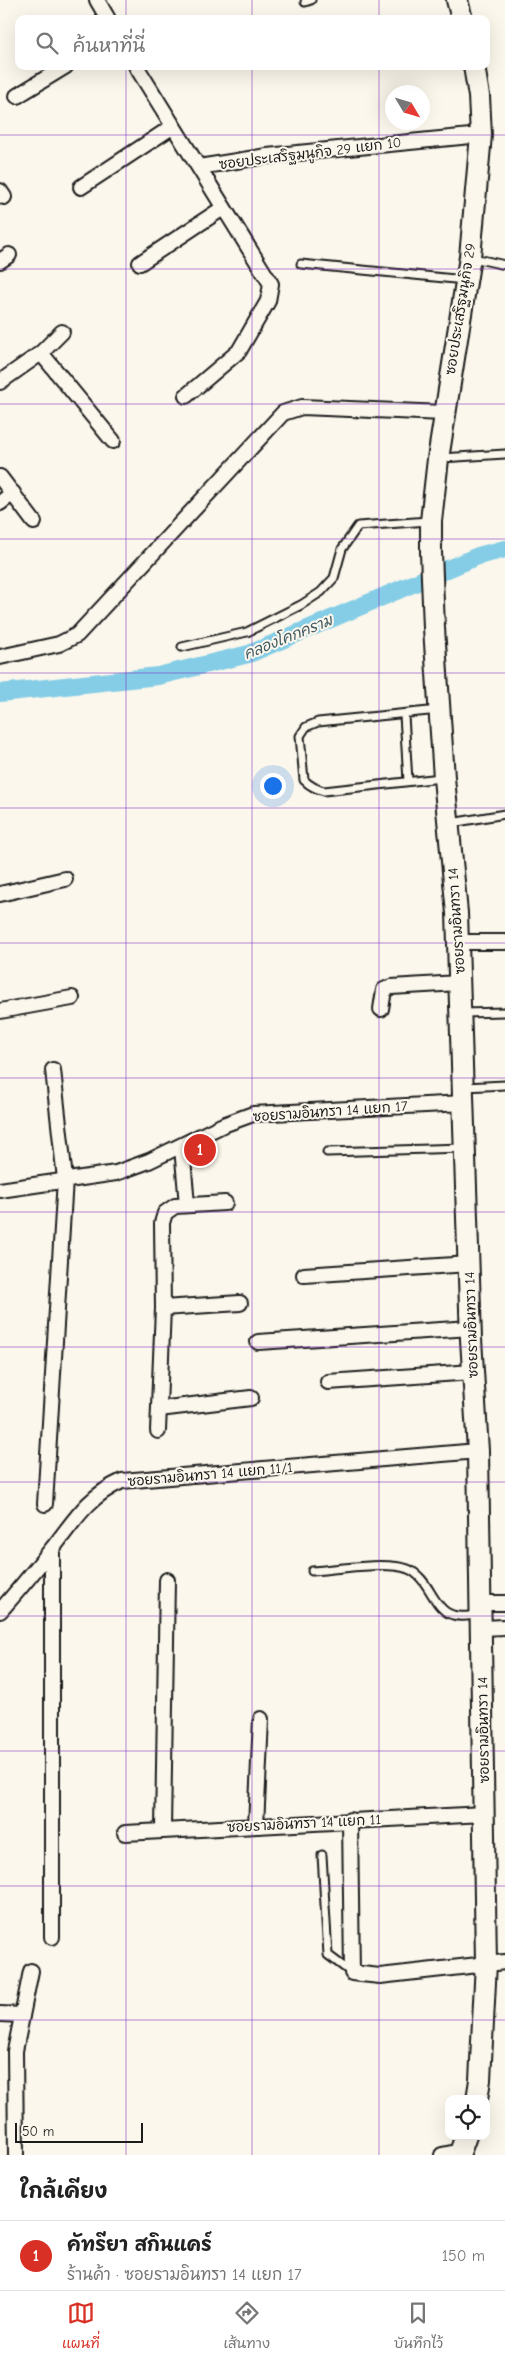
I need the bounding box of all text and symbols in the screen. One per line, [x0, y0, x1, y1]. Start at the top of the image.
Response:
search box [15, 15, 490, 70]
icon: search [33, 29, 61, 57]
text: ค้นหาที่นี่ [73, 35, 145, 57]
north arrow [385, 85, 430, 130]
street label: ซอยประเสริฐมนูกิจ 29 แยก 10 [218, 134, 402, 174]
street label: ซอยประเสริฐมนูกิจ 29 [442, 242, 480, 376]
water label: คลองโคกคราม [241, 610, 336, 663]
your location [260, 773, 286, 799]
street label: ซอยรามอินทรา 14 [444, 867, 469, 975]
street label: ซอยรามอินทรา 14 แยก 17 [252, 1098, 408, 1125]
pin: 1 [184, 1131, 216, 1169]
street label: ซอยรามอินทรา 14 [461, 1271, 482, 1379]
street label: ซอยรามอินทรา 14 แยก 11/1 [127, 1459, 293, 1490]
street label: ซอยรามอินทรา 14 [474, 1676, 493, 1783]
street label: ซอยรามอินทรา 14 แยก 11 [227, 1811, 381, 1836]
map controls [445, 2095, 490, 2140]
button: locate [445, 2095, 490, 2140]
scale bar [15, 2120, 142, 2143]
text: 50 m [22, 2123, 54, 2140]
text: ใกล้เคียง [20, 2179, 107, 2203]
text: คัทรียา สกินแคร์ [67, 2234, 212, 2256]
text: 1 [33, 2247, 39, 2265]
text: 150 m [442, 2247, 485, 2265]
text: ร้านค้า · ซอยรามอินทรา 14 แยก 17 [67, 2266, 302, 2284]
tab: แผนที่ [62, 2299, 100, 2353]
tab: เส้นทาง [224, 2299, 270, 2353]
tab: บันทึกไว้ [394, 2299, 443, 2353]

